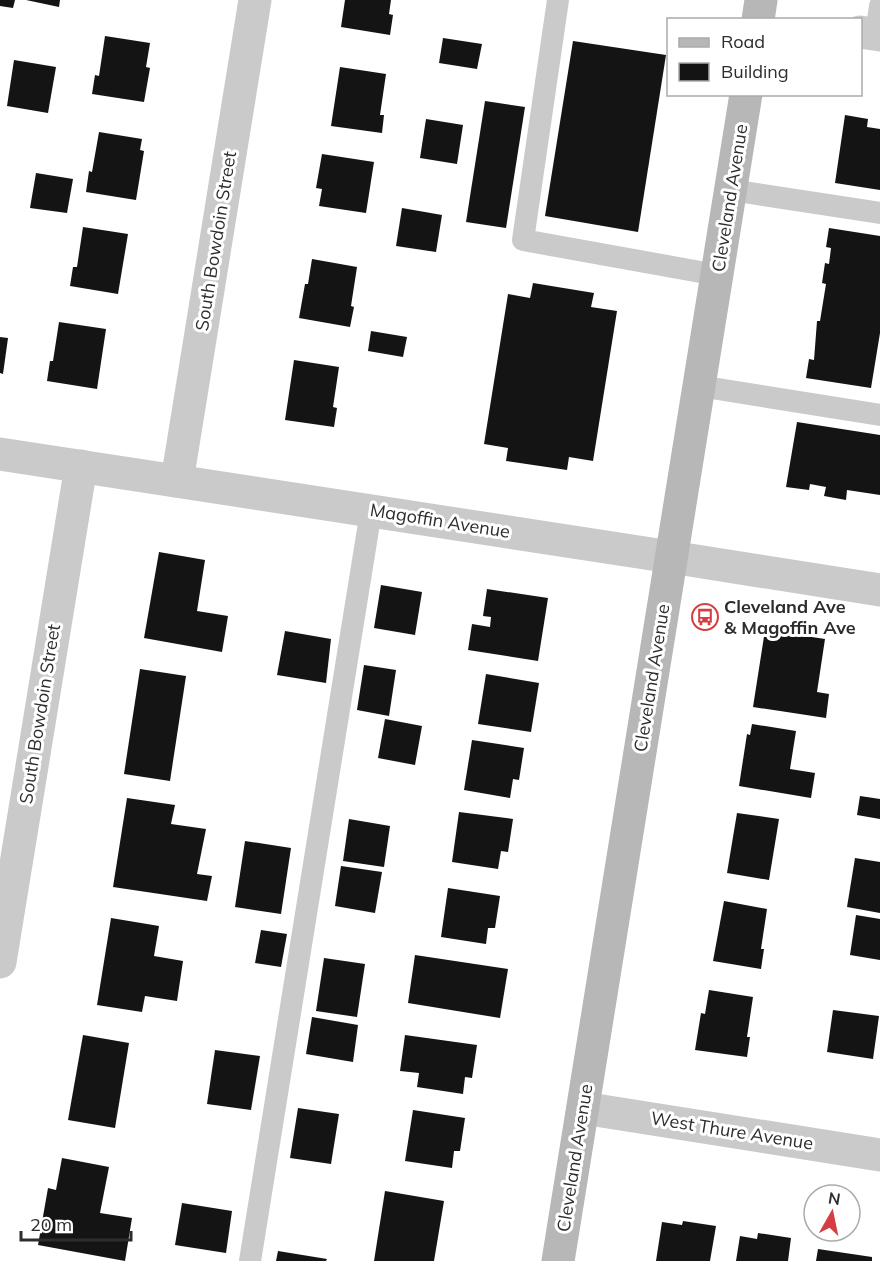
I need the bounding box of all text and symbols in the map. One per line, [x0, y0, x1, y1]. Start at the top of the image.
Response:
legend [667, 18, 862, 96]
text: Road [721, 30, 765, 53]
text: Building [721, 60, 789, 83]
street label: Cleveland Avenue [706, 122, 753, 273]
street label: South Bowdoin Street [190, 149, 241, 332]
street label: Magoffin Avenue [368, 498, 512, 543]
place label: Cleveland Ave & Magoffin Ave [724, 595, 856, 639]
street label: Cleveland Avenue [628, 602, 675, 753]
bus stop icon: Cleveland Ave & Magoffin Ave [690, 602, 720, 632]
street label: South Bowdoin Street [14, 622, 65, 805]
street label: Cleveland Avenue [551, 1082, 598, 1233]
street label: West Thure Avenue [649, 1106, 815, 1155]
north arrow [802, 1183, 862, 1243]
text: N [827, 1187, 842, 1209]
scale bar [21, 1204, 130, 1242]
text: 20 m [30, 1213, 72, 1236]

